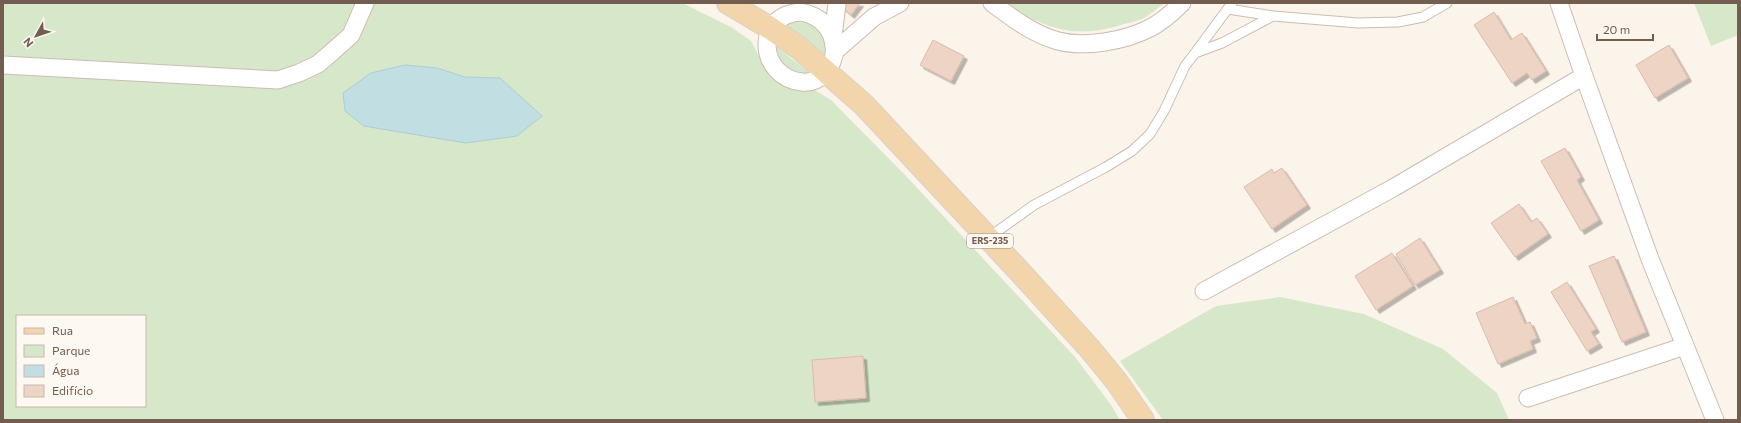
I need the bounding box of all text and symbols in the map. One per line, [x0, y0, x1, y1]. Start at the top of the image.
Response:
north arrow [16, 16, 56, 56]
scale bar [1597, 16, 1653, 42]
text: 20 m [1603, 22, 1630, 36]
text: N [20, 35, 36, 50]
road number: ERS-235 [967, 234, 1013, 248]
legend [16, 315, 146, 407]
text: Rua [52, 323, 73, 337]
text: Parque [52, 343, 90, 357]
text: Água [52, 363, 80, 377]
text: Edifício [52, 383, 93, 397]

